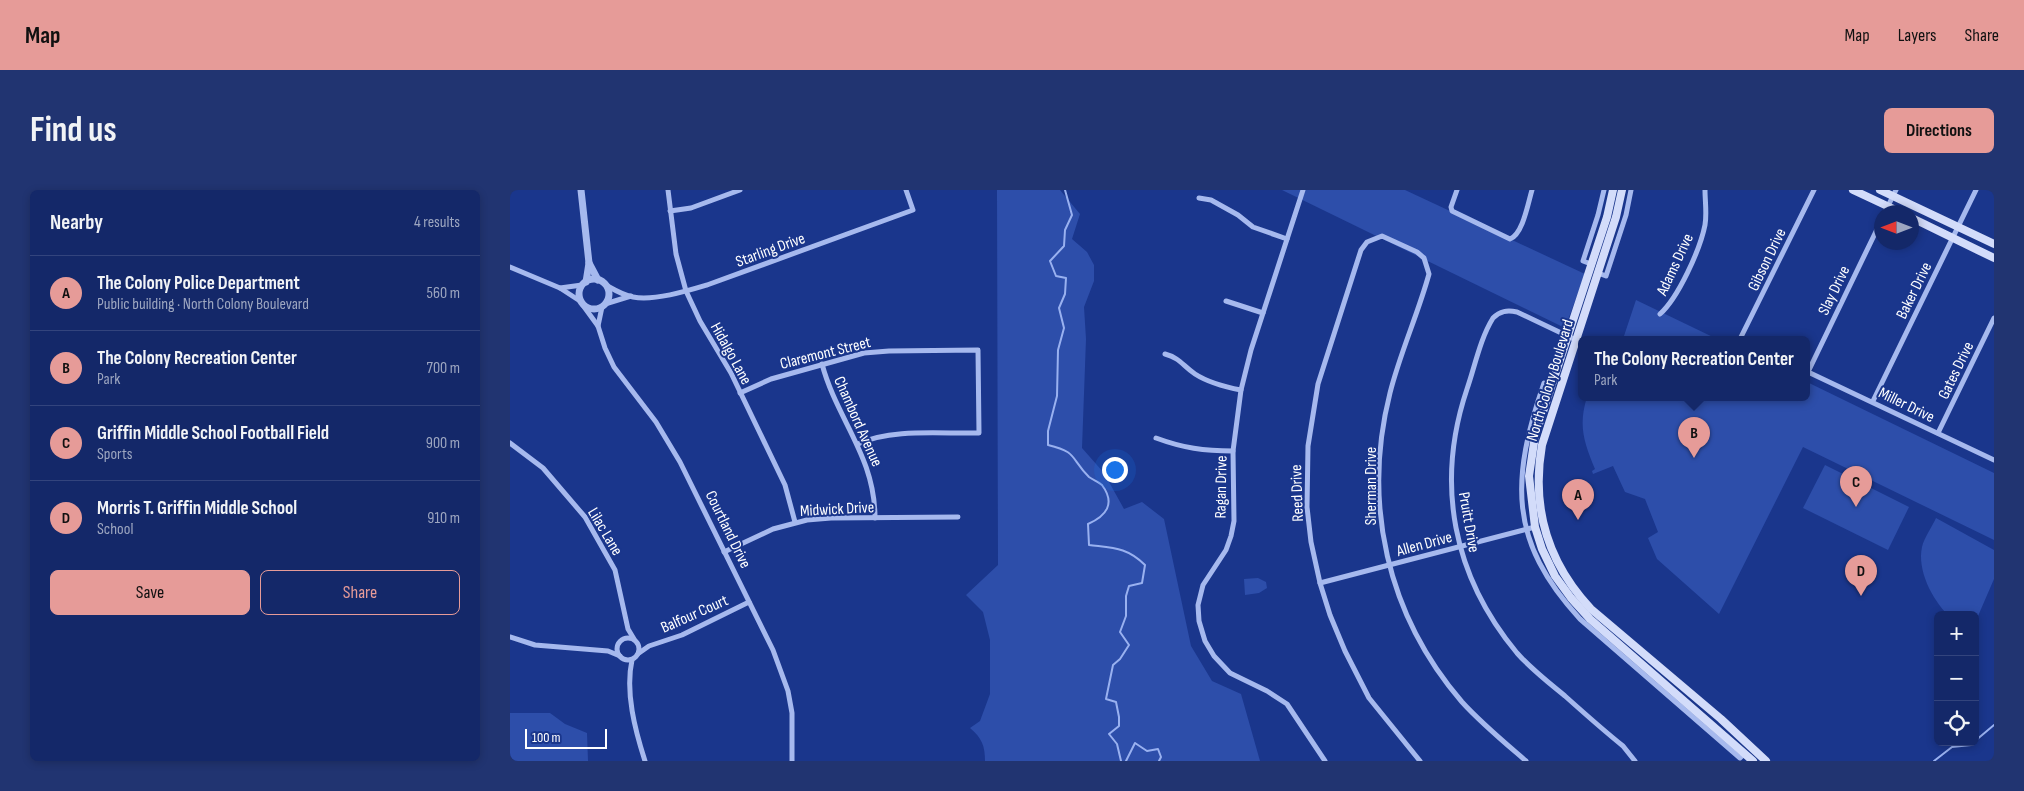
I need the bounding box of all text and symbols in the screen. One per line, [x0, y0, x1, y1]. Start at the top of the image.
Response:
text: Map [25, 21, 60, 50]
text: Map [1845, 25, 1870, 46]
text: Layers [1898, 25, 1937, 46]
text: Share [1965, 25, 1999, 46]
button: Directions [1884, 108, 1994, 153]
text: Find us [30, 109, 117, 152]
north arrow [1874, 205, 1919, 250]
text: Nearby [50, 210, 103, 235]
text: 4 results [414, 213, 460, 232]
street label: Gibson Drive [1744, 225, 1791, 294]
street label: Starling Drive [733, 229, 808, 272]
street label: Adams Drive [1652, 231, 1698, 299]
street label: Baker Drive [1893, 259, 1936, 322]
street label: Slay Drive [1814, 263, 1854, 318]
text: The Colony Police Department [97, 272, 300, 295]
text: A [62, 284, 70, 303]
text: 560 m [427, 284, 460, 303]
text: Public building · North Colony Boulevard [97, 295, 309, 314]
street label: North Colony Boulevard [1523, 317, 1578, 444]
street label: Hidalgo Lane [706, 319, 755, 388]
street label: Claremont Street [778, 333, 873, 374]
popup [1578, 336, 1810, 401]
street label: Gates Drive [1934, 339, 1978, 402]
text: The Colony Recreation Center [97, 347, 297, 370]
text: The Colony Recreation Center [1594, 348, 1794, 371]
text: B [62, 359, 70, 378]
text: 700 m [427, 359, 460, 378]
text: Park [97, 370, 120, 389]
text: Park [1594, 371, 1617, 390]
street label: Chambord Avenue [829, 373, 886, 470]
street label: Miller Drive [1875, 384, 1937, 427]
pin: B [1678, 417, 1710, 458]
text: Griffin Middle School Football Field [97, 422, 329, 445]
text: C [62, 434, 70, 453]
text: 900 m [426, 434, 460, 453]
text: Sports [97, 445, 132, 464]
street label: Sherman Drive [1362, 447, 1381, 525]
street label: Ragan Drive [1211, 455, 1232, 519]
your location [1102, 457, 1128, 483]
street label: Reed Drive [1287, 464, 1308, 522]
pin: C [1840, 466, 1872, 507]
pin: A [1562, 479, 1594, 520]
street label: Courtland Drive [701, 488, 755, 571]
street label: Pruitt Drive [1454, 490, 1483, 554]
text: Morris T. Griffin Middle School [97, 497, 297, 520]
street label: Midwick Drive [800, 498, 875, 521]
street label: Lilac Lane [583, 504, 626, 559]
text: D [62, 509, 70, 528]
text: 910 m [427, 509, 460, 528]
text: School [97, 520, 133, 539]
street label: Allen Drive [1394, 528, 1454, 561]
pin: D [1845, 555, 1877, 596]
button: Save [50, 570, 250, 615]
button: Share [260, 570, 460, 615]
street label: Balfour Court [658, 591, 731, 638]
map controls [1934, 611, 1979, 746]
button: + [1934, 611, 1979, 656]
button: − [1934, 656, 1979, 701]
button: locate [1934, 701, 1979, 746]
scale bar [525, 726, 608, 749]
text: 100 m [532, 729, 561, 746]

